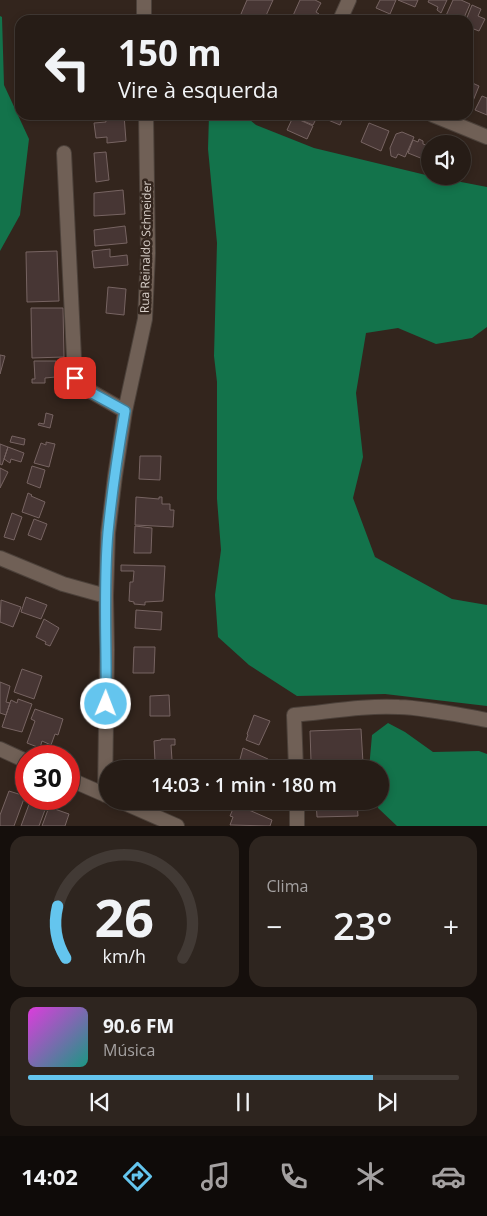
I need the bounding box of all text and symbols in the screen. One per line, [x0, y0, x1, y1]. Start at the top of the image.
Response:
text: 150 m [118, 29, 222, 76]
icon: left [35, 35, 100, 100]
text: Vire à esquerda [118, 74, 279, 104]
map controls [421, 135, 471, 185]
button: sound [421, 135, 471, 185]
street label: Rua Reinaldo Schneider [136, 181, 155, 313]
pin [54, 357, 96, 399]
icon: arrive [61, 364, 89, 392]
position arrow [79, 677, 131, 729]
speed limit sign: 30 [15, 745, 80, 810]
text: 14:03 · 1 min · 180 m [151, 772, 337, 798]
text: Clima [267, 875, 308, 897]
text: 26 [95, 881, 154, 952]
text: 23° [333, 899, 393, 951]
text: − [267, 907, 283, 945]
text: + [443, 907, 459, 945]
text: km/h [103, 944, 146, 968]
text: 90.6 FM [103, 1013, 174, 1039]
text: Música [103, 1039, 155, 1061]
icon: previous [86, 1088, 114, 1116]
icon: pause [229, 1088, 257, 1116]
icon: next [373, 1088, 401, 1116]
icon: directions [120, 1159, 155, 1194]
icon: music [198, 1159, 233, 1194]
icon: phone [276, 1159, 311, 1194]
icon: climate [353, 1159, 388, 1194]
icon: car [431, 1159, 466, 1194]
text: 14:02 [21, 1161, 78, 1191]

